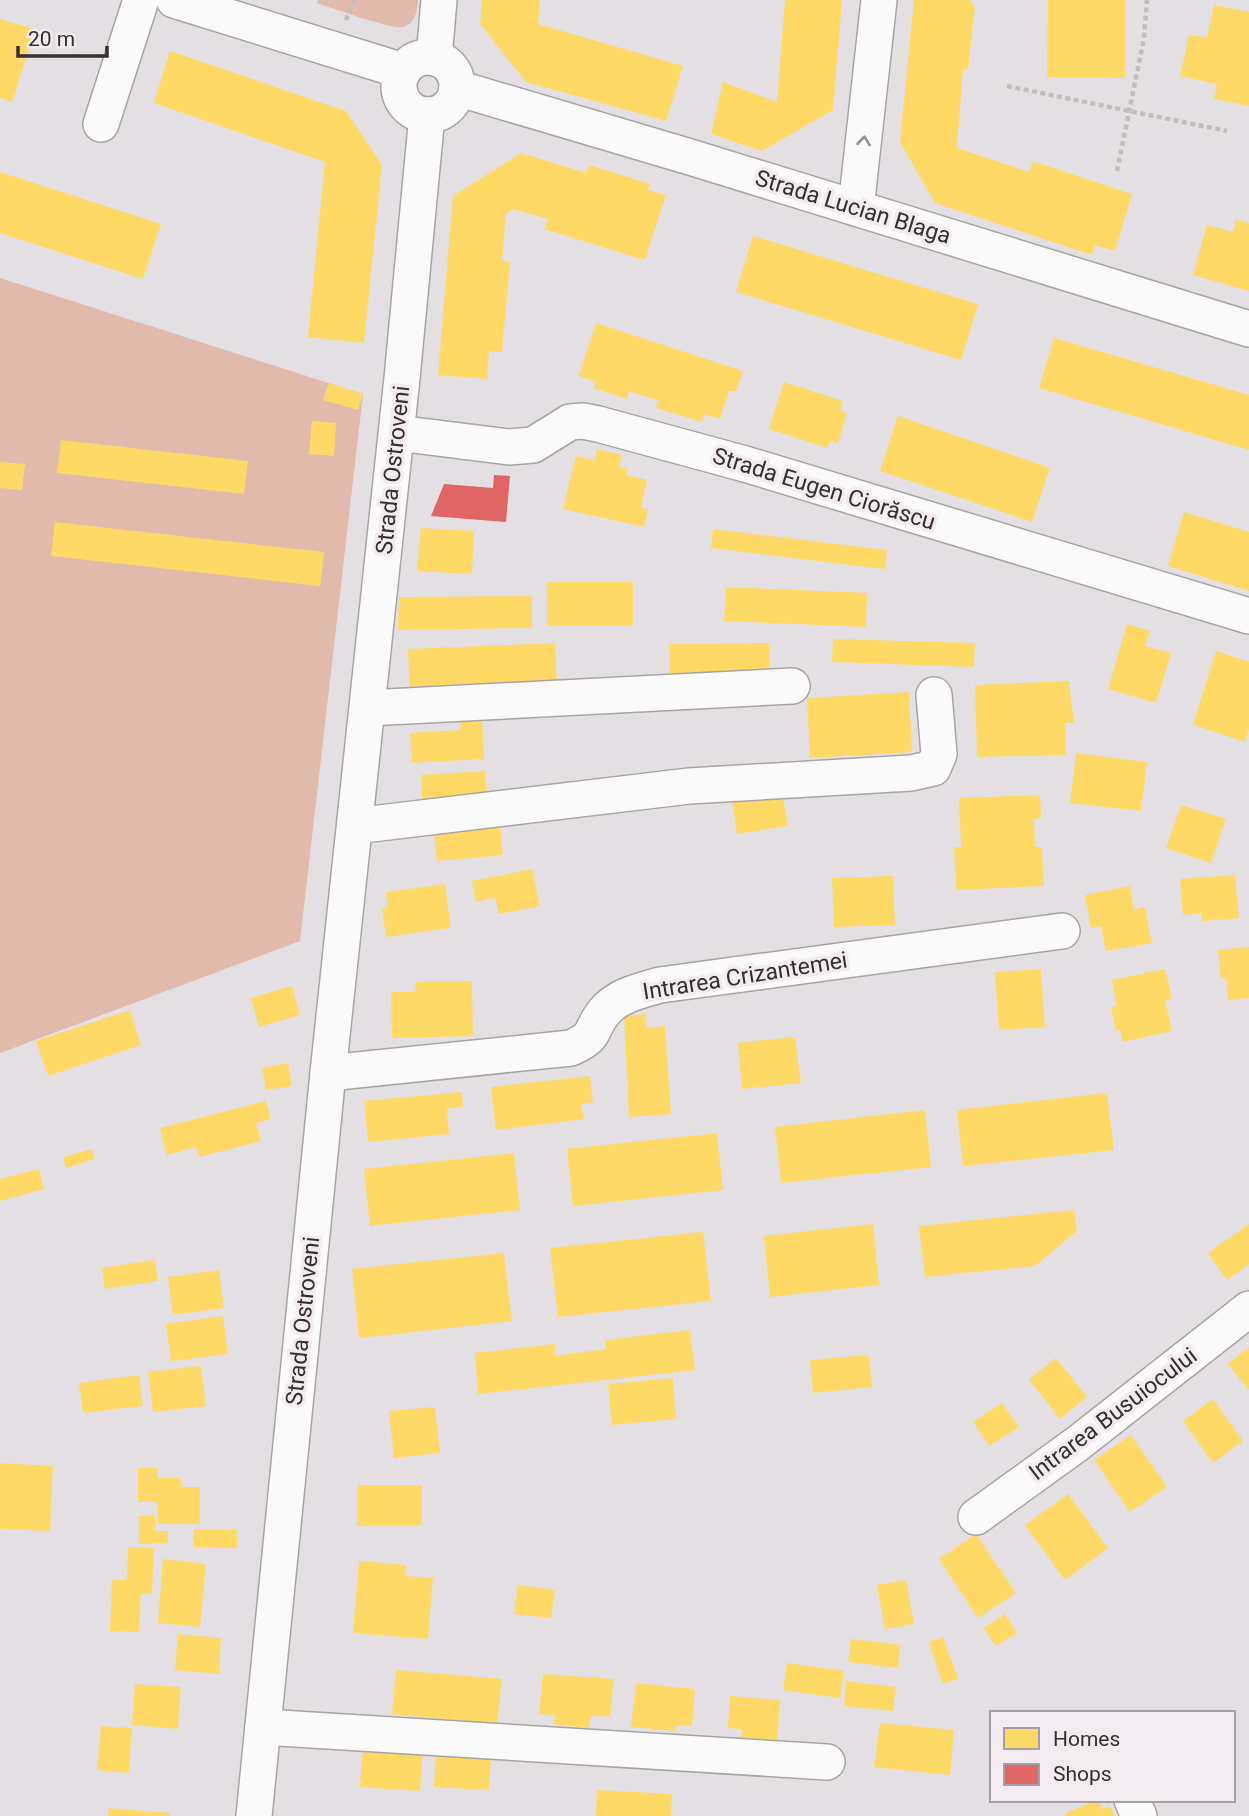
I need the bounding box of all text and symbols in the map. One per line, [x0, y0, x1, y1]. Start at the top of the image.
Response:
scale bar [18, 14, 107, 58]
text: 20 m [28, 27, 75, 51]
one-way arrow [856, 135, 871, 146]
street label: Strada Lucian Blaga [752, 164, 954, 250]
street label: Strada Ostroveni [371, 384, 415, 556]
street label: Strada Eugen Ciorăscu [709, 442, 939, 536]
street label: Intrarea Crizantemei [641, 946, 849, 1006]
street label: Strada Ostroveni [281, 1235, 325, 1407]
street label: Intrarea Busuiocului [1024, 1342, 1202, 1486]
legend [990, 1711, 1235, 1802]
text: Homes [1053, 1727, 1120, 1751]
text: Shops [1053, 1762, 1112, 1786]

